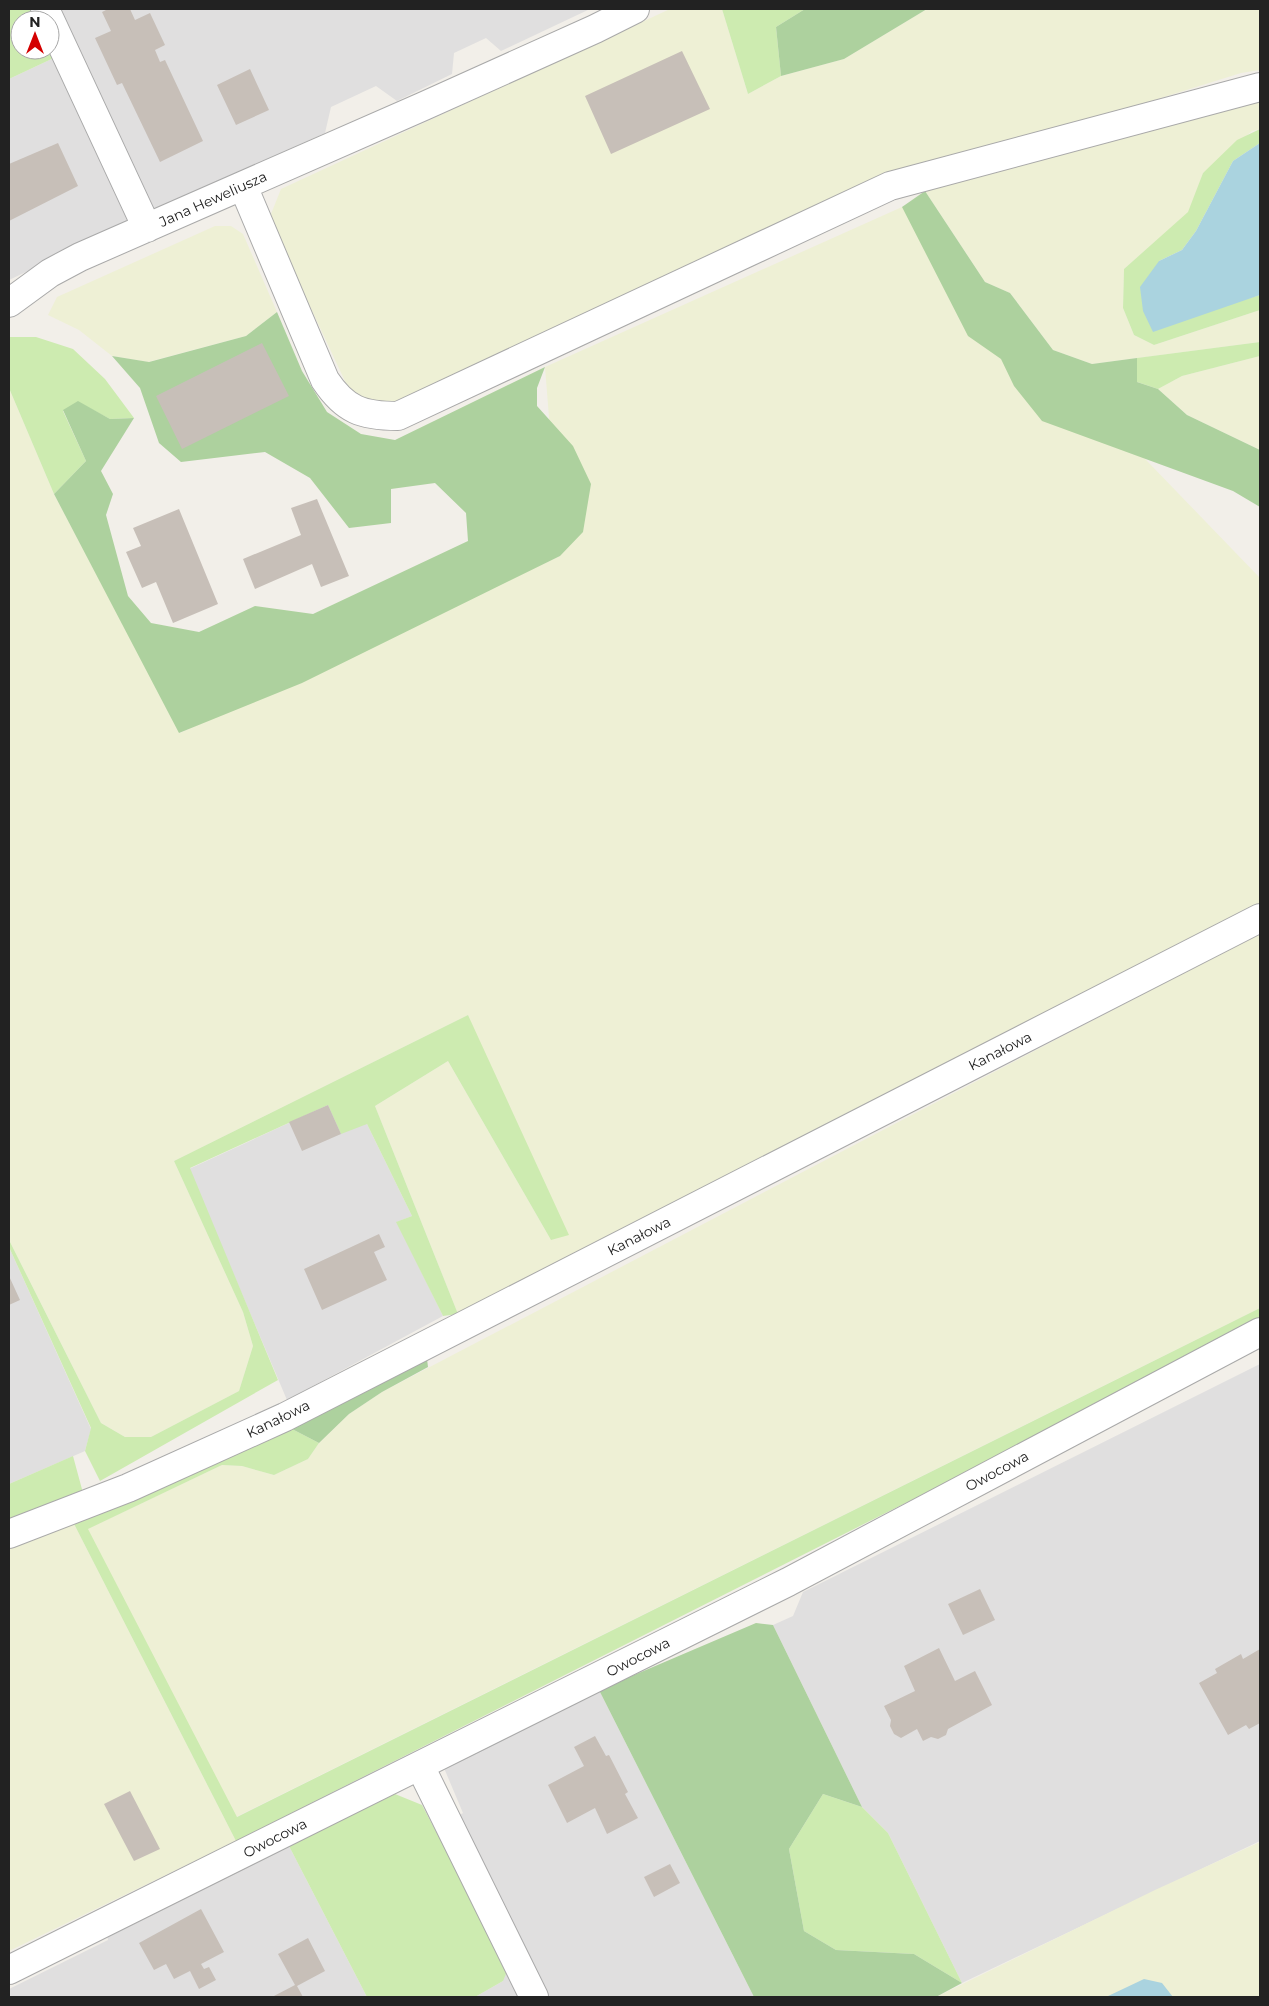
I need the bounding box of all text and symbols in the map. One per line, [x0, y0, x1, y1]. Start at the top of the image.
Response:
north arrow [10, 10, 60, 60]
text: N [29, 13, 41, 31]
street label: Jana Heweliusza [155, 167, 270, 231]
street label: Kanałowa [965, 1027, 1035, 1075]
street label: Kanałowa [604, 1212, 674, 1260]
street label: Kanałowa [243, 1396, 313, 1442]
street label: Owocowa [962, 1447, 1032, 1495]
street label: Owocowa [603, 1633, 673, 1681]
street label: Owocowa [240, 1814, 310, 1862]

